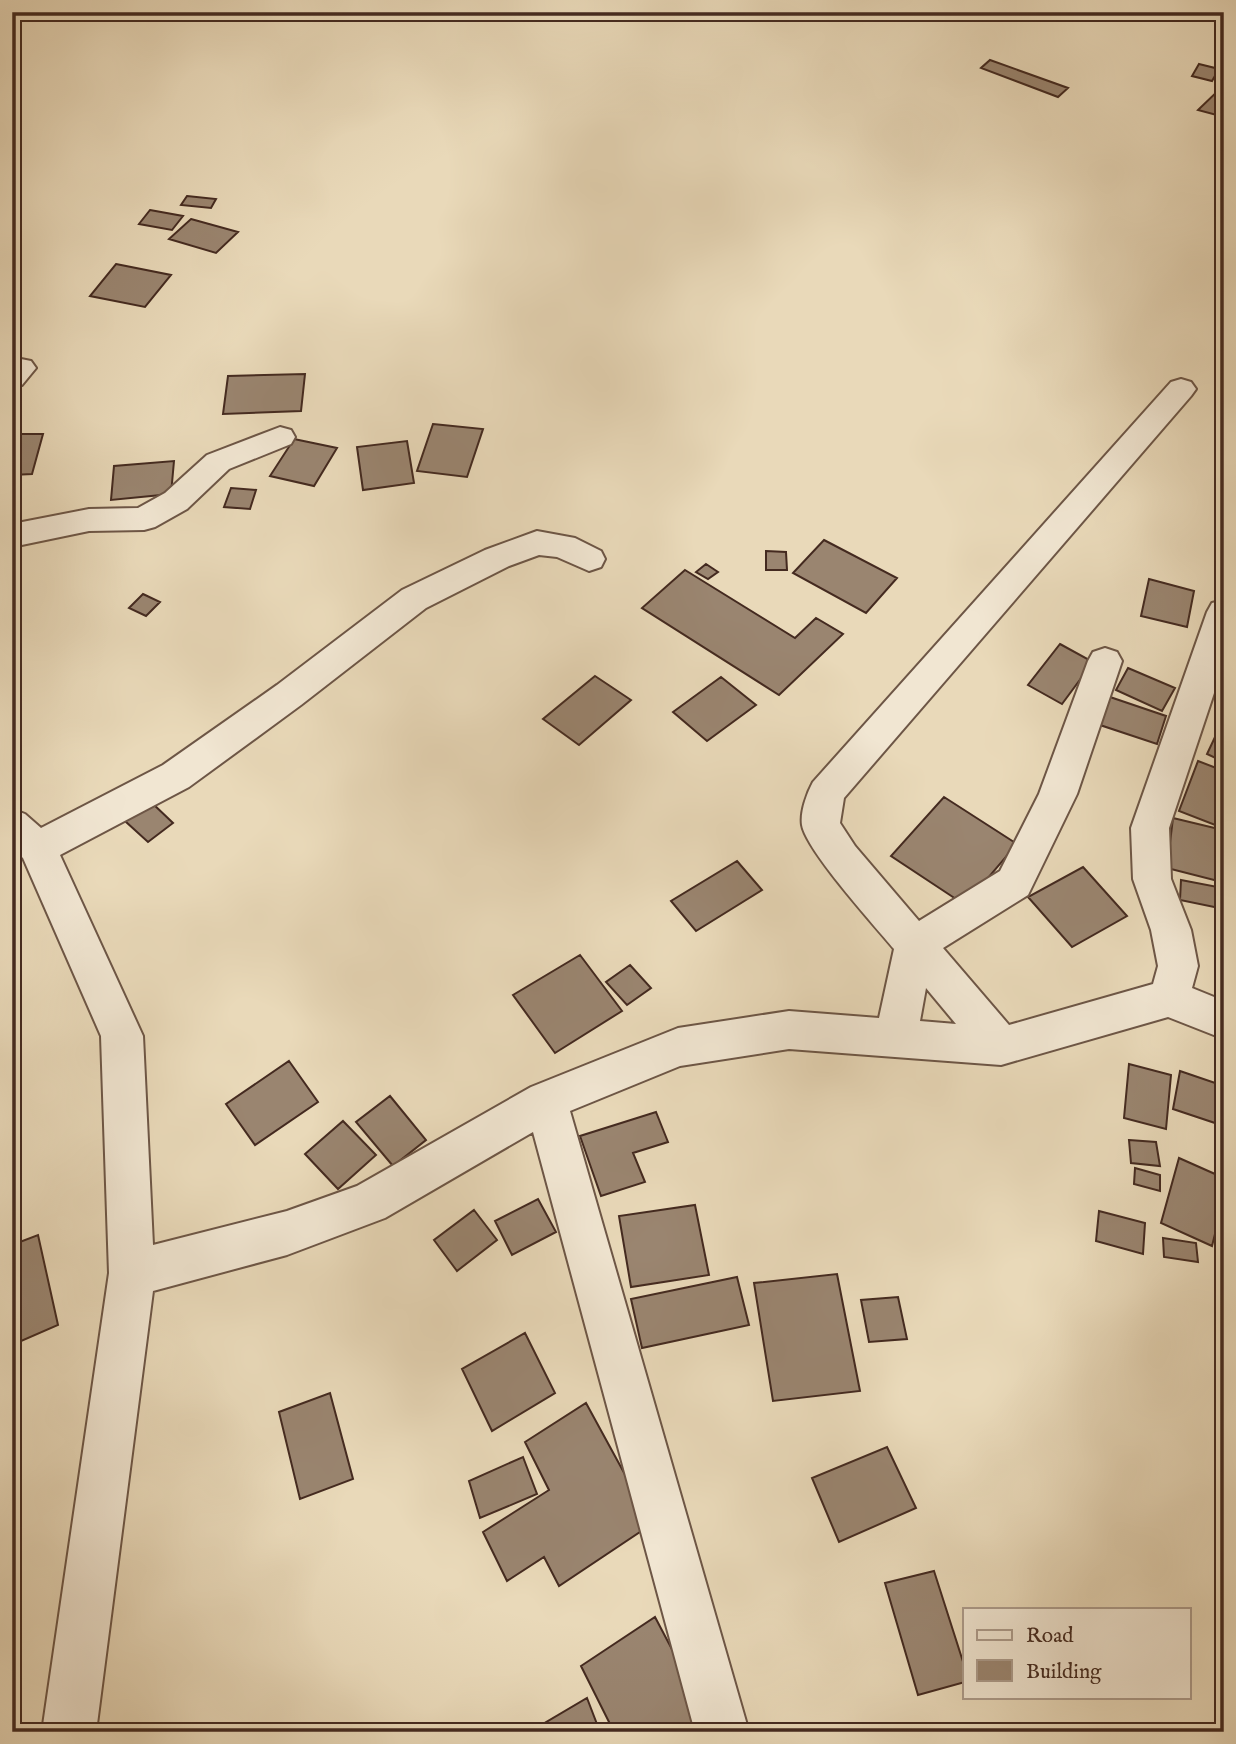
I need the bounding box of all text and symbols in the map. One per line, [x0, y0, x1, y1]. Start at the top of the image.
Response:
legend [963, 1608, 1190, 1698]
text: Road [1026, 1623, 1074, 1650]
text: Building [1026, 1659, 1102, 1686]

